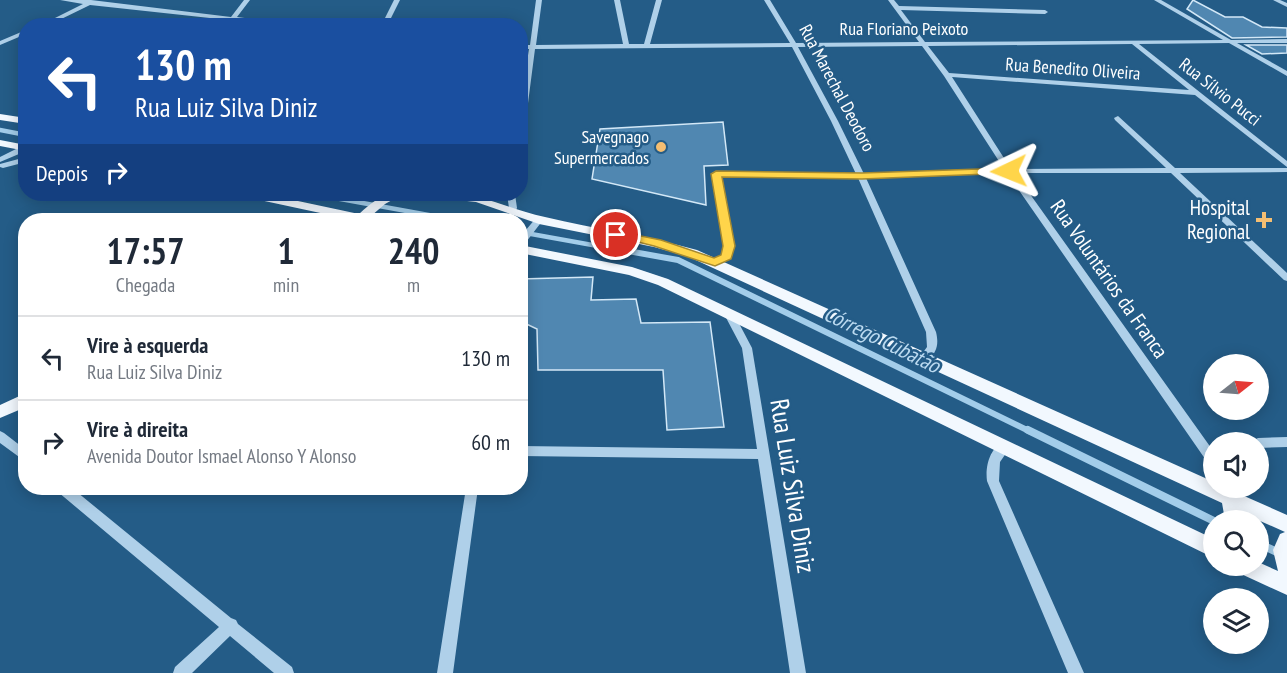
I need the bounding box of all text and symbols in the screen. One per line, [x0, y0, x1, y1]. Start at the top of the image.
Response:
street label: Rua Floriano Peixoto [840, 17, 969, 40]
street label: Rua Marechal Deodoro [794, 20, 881, 155]
text: 130 m [135, 37, 232, 92]
icon: left [36, 42, 114, 120]
street label: Rua Benedito Oliveira [1005, 52, 1141, 85]
street label: Rua Sílvio Pucci [1175, 52, 1266, 131]
text: Rua Luiz Silva Diniz [135, 90, 318, 124]
place label: Savegnago Supermercados [554, 125, 649, 169]
position arrow [977, 139, 1041, 203]
marker: Savegnago Supermercados [654, 140, 668, 154]
icon: right [100, 156, 133, 189]
text: Depois [36, 159, 88, 187]
street label: Rua Voluntários da Franca [1045, 194, 1174, 363]
place label: Hospital Regional [1187, 194, 1250, 245]
pin [590, 209, 641, 260]
marker: Hospital Regional [1255, 211, 1273, 229]
icon: arrive [599, 218, 632, 251]
text: 17:57 [107, 227, 184, 274]
text: 1 [277, 227, 295, 274]
text: 240 [388, 227, 439, 274]
text: Chegada [116, 272, 175, 298]
text: min [273, 272, 299, 298]
text: m [407, 272, 420, 298]
water label: Córrego Cubatão [819, 299, 946, 380]
text: Vire à esquerda [87, 331, 208, 359]
icon: left [36, 342, 69, 375]
text: 130 m [461, 344, 510, 372]
north arrow [1203, 354, 1269, 420]
map controls [1203, 354, 1269, 654]
text: Rua Luiz Silva Diniz [87, 359, 222, 385]
street label: Rua Luiz Silva Diniz [763, 397, 824, 575]
text: Vire à direita [87, 415, 188, 443]
icon: right [36, 426, 69, 459]
text: 60 m [471, 428, 510, 456]
button: sound [1203, 432, 1269, 498]
text: Avenida Doutor Ismael Alonso Y Alonso [87, 443, 357, 469]
button: search [1203, 510, 1269, 576]
button: layers [1203, 588, 1269, 654]

